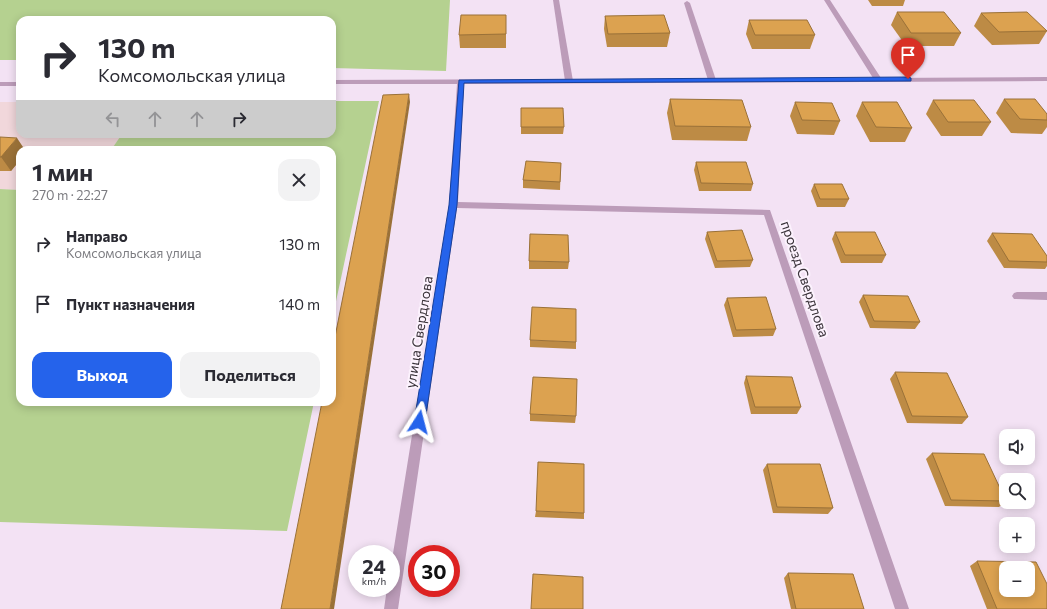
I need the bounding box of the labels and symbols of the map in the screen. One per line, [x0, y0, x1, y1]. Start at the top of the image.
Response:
pin [891, 38, 925, 79]
street label: проезд Свердлова [778, 219, 833, 339]
street label: улица Свердлова [401, 275, 436, 389]
position arrow [398, 401, 440, 443]
speed limit sign: 30 [408, 545, 460, 597]

